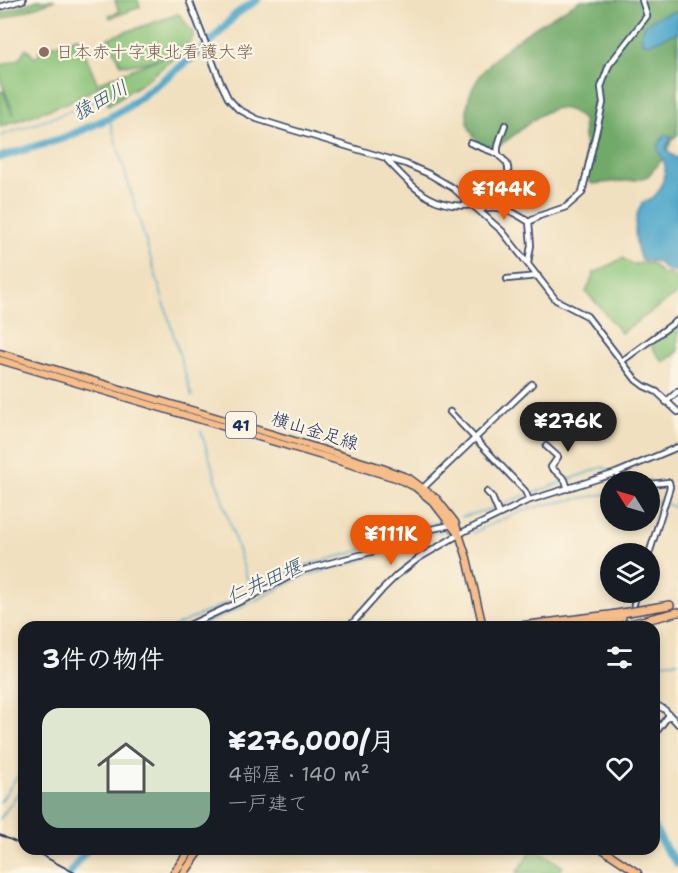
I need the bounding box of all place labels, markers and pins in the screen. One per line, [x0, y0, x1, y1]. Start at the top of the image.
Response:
place label: 日本赤十字東北看護大学 [56, 40, 254, 64]
marker: 日本赤十字東北看護大学 [37, 45, 51, 59]
pin: ¥144K [462, 170, 546, 221]
pin: ¥276K [526, 402, 610, 453]
pin: ¥111K [349, 515, 433, 566]

